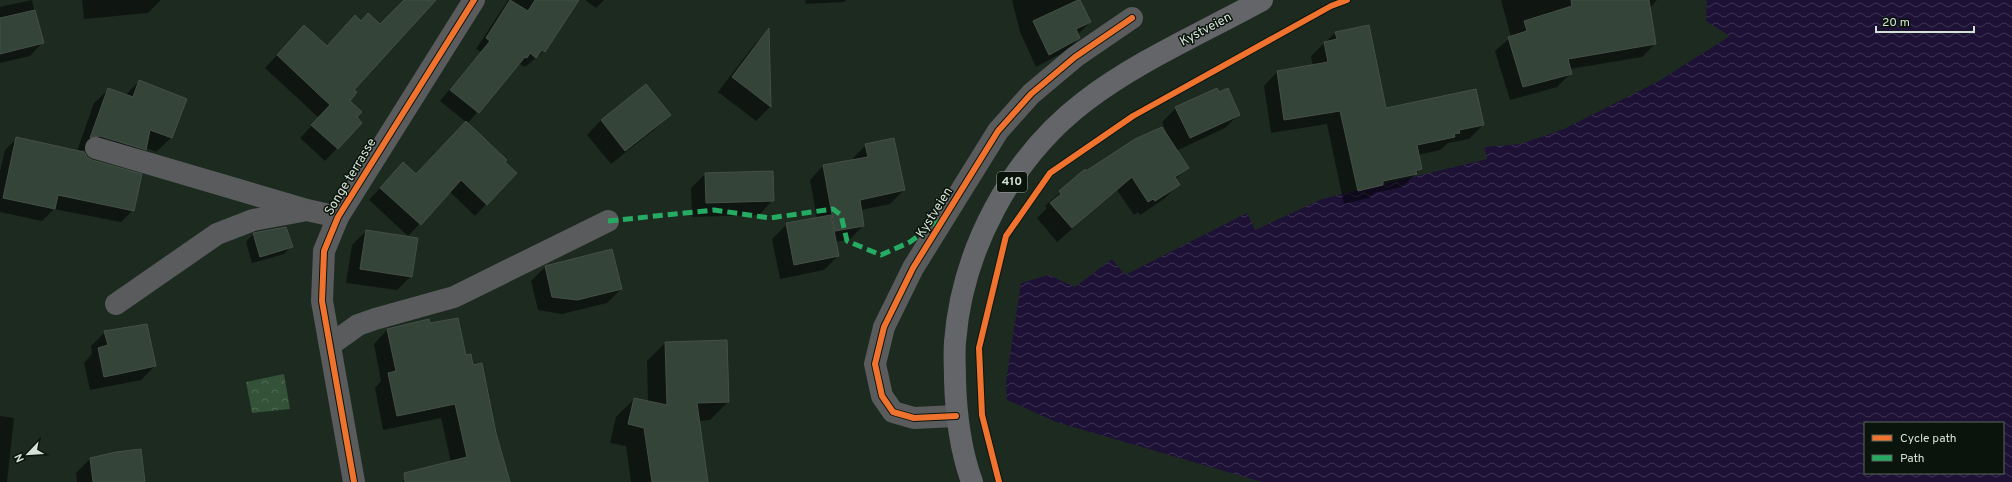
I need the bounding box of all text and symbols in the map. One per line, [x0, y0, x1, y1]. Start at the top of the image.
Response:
scale bar [1876, 8, 1974, 34]
street label: Kystveien [1177, 10, 1235, 50]
text: 20 m [1882, 15, 1910, 31]
street label: Songe terrasse [322, 136, 380, 218]
road number: 410 [997, 172, 1027, 192]
street label: Kystveien [913, 185, 957, 241]
legend [1864, 422, 2004, 474]
text: Cycle path [1900, 431, 1957, 447]
north arrow [8, 434, 48, 474]
text: N [12, 451, 28, 464]
text: Path [1900, 451, 1925, 467]

